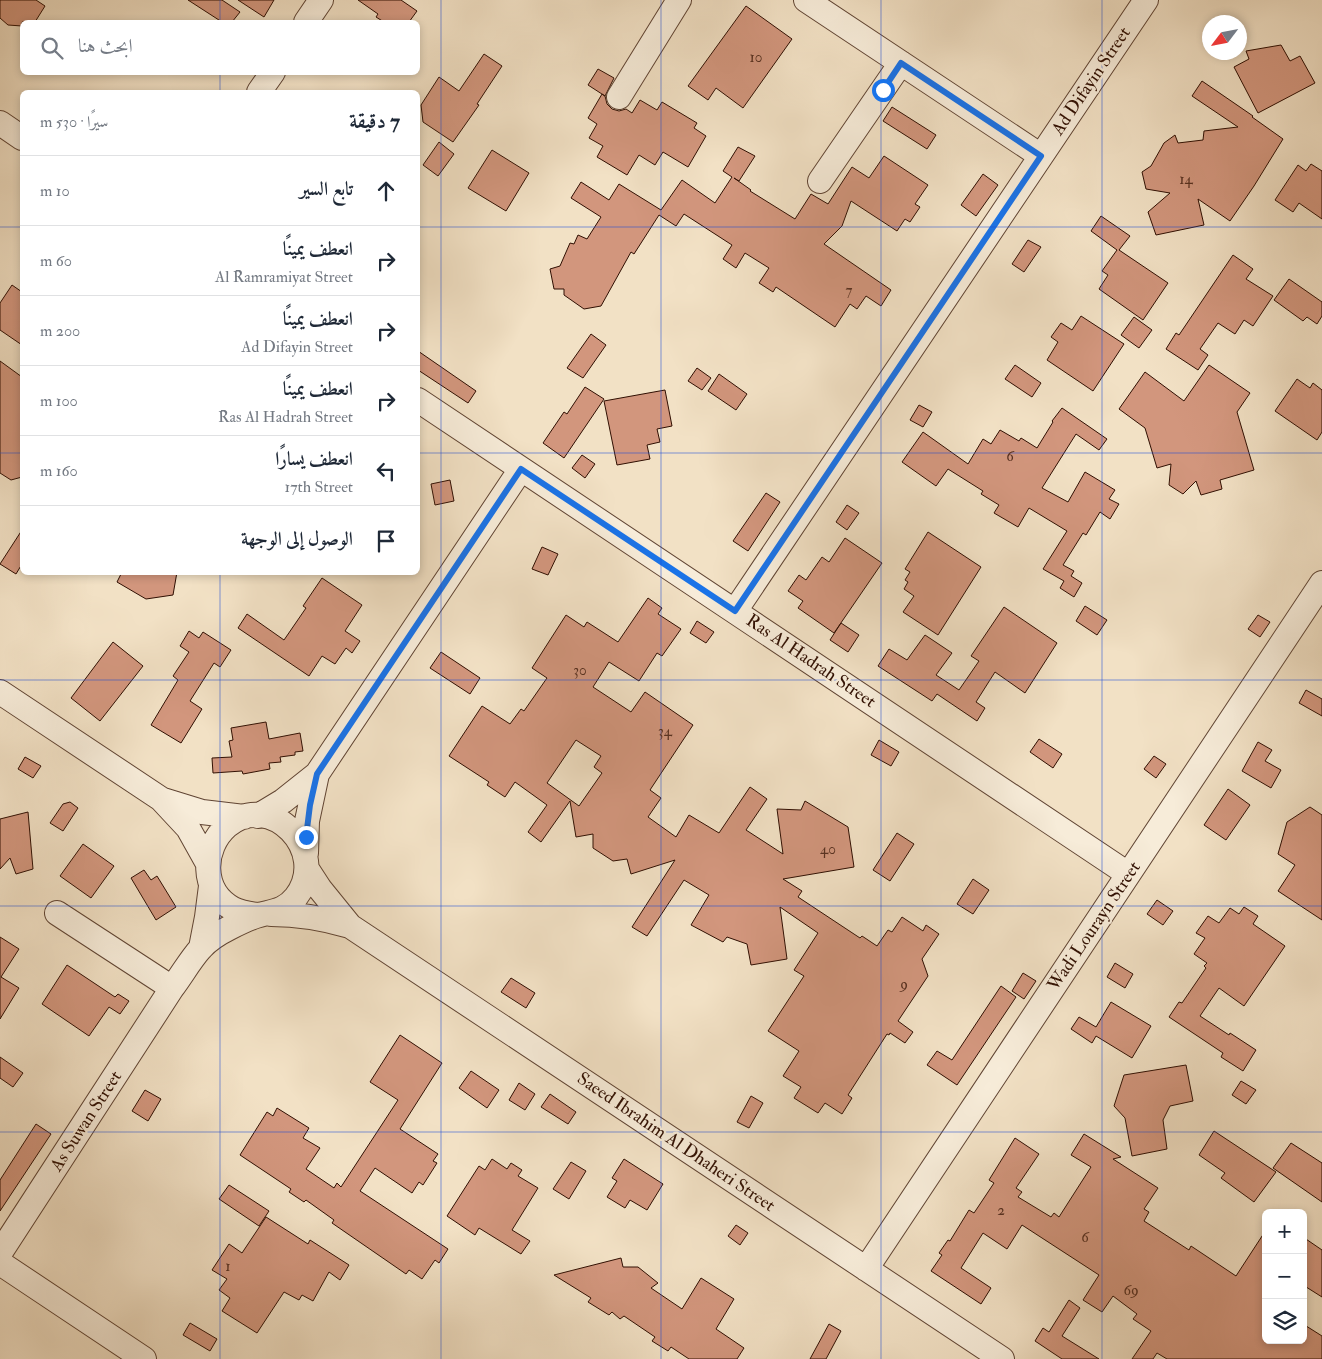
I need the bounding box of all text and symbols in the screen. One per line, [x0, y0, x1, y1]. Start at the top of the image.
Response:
north arrow [1202, 15, 1247, 60]
search box [20, 20, 420, 75]
street label: Ad Difayin Street [1046, 22, 1136, 140]
icon: search [38, 34, 66, 62]
text: ابحث هنا [78, 34, 133, 58]
house number: 10 [750, 48, 762, 67]
route start [872, 79, 895, 102]
text: 7 دقيقة [349, 108, 400, 135]
text: سيرًا · 530 m [40, 112, 108, 132]
house number: 14 [1179, 170, 1194, 189]
text: تابع السير [299, 177, 353, 201]
icon: ahead [372, 177, 400, 205]
text: 10 m [40, 181, 70, 201]
text: انعطف يمينًا [283, 237, 353, 261]
icon: right [372, 247, 400, 275]
text: 60 m [40, 251, 72, 271]
text: Al Ramramiyat Street [215, 267, 353, 287]
house number: 7 [846, 281, 853, 300]
text: انعطف يمينًا [283, 307, 353, 331]
icon: right [372, 317, 400, 345]
text: 200 m [40, 321, 80, 341]
text: Ad Difayin Street [241, 337, 353, 357]
text: انعطف يمينًا [283, 377, 353, 401]
icon: right [372, 387, 400, 415]
text: 100 m [40, 391, 78, 411]
text: Ras Al Hadrah Street [218, 407, 353, 427]
text: انعطف يسارًا [275, 447, 353, 471]
house number: 6 [1006, 447, 1015, 466]
icon: left [372, 457, 400, 485]
text: 160 m [40, 461, 78, 481]
text: 17th Street [284, 477, 353, 497]
text: الوصول إلى الوجهة [241, 527, 353, 551]
icon: arrive [372, 527, 400, 555]
street label: Ras Al Hadrah Street [742, 609, 880, 713]
house number: 30 [573, 661, 587, 680]
house number: 34 [658, 722, 673, 741]
route end [295, 826, 318, 849]
house number: 40 [820, 840, 836, 859]
street label: Wadi Lourayn Street [1042, 857, 1146, 996]
house number: 9 [899, 975, 908, 994]
street label: As Suwan Street [44, 1066, 127, 1177]
street label: Saeed Ibrahim Al Dhaheri Street [573, 1067, 780, 1217]
house number: 2 [997, 1201, 1005, 1220]
map controls [1262, 1209, 1307, 1344]
button: + [1262, 1209, 1307, 1254]
house number: 6 [1081, 1228, 1090, 1247]
button: − [1262, 1254, 1307, 1299]
house number: 1 [225, 1257, 231, 1276]
house number: 69 [1123, 1281, 1139, 1300]
button: layers [1262, 1299, 1307, 1344]

